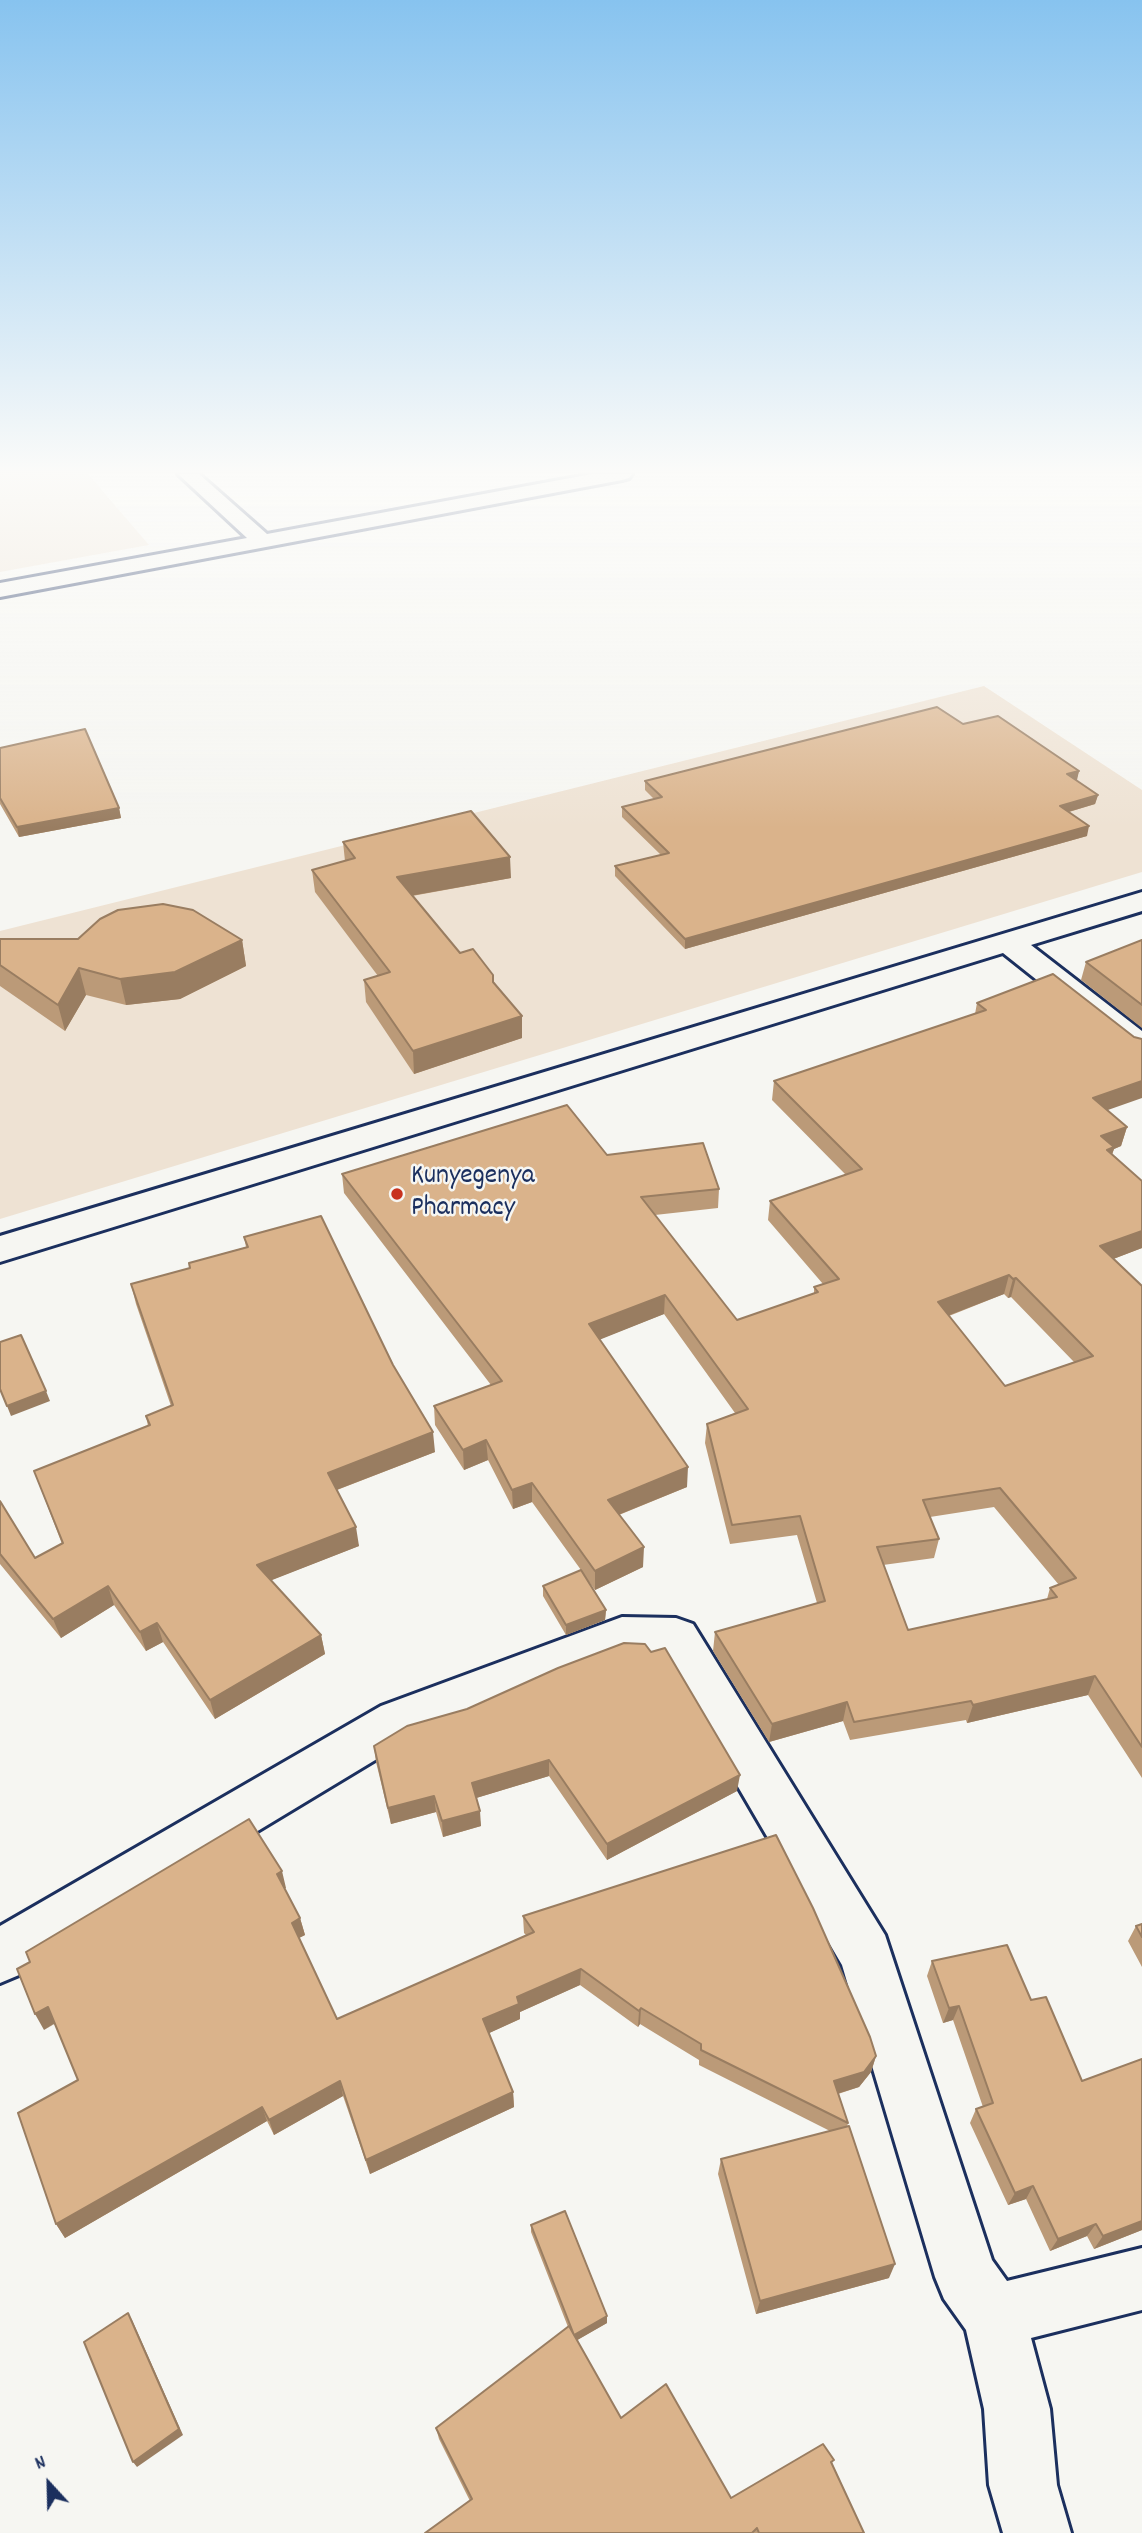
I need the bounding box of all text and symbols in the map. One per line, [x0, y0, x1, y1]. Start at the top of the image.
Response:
place label: Kunyegenya Pharmacy [411, 1161, 535, 1227]
marker: Kunyegenya Pharmacy [389, 1186, 405, 1202]
north arrow [14, 2449, 84, 2519]
text: N [32, 2450, 50, 2478]

